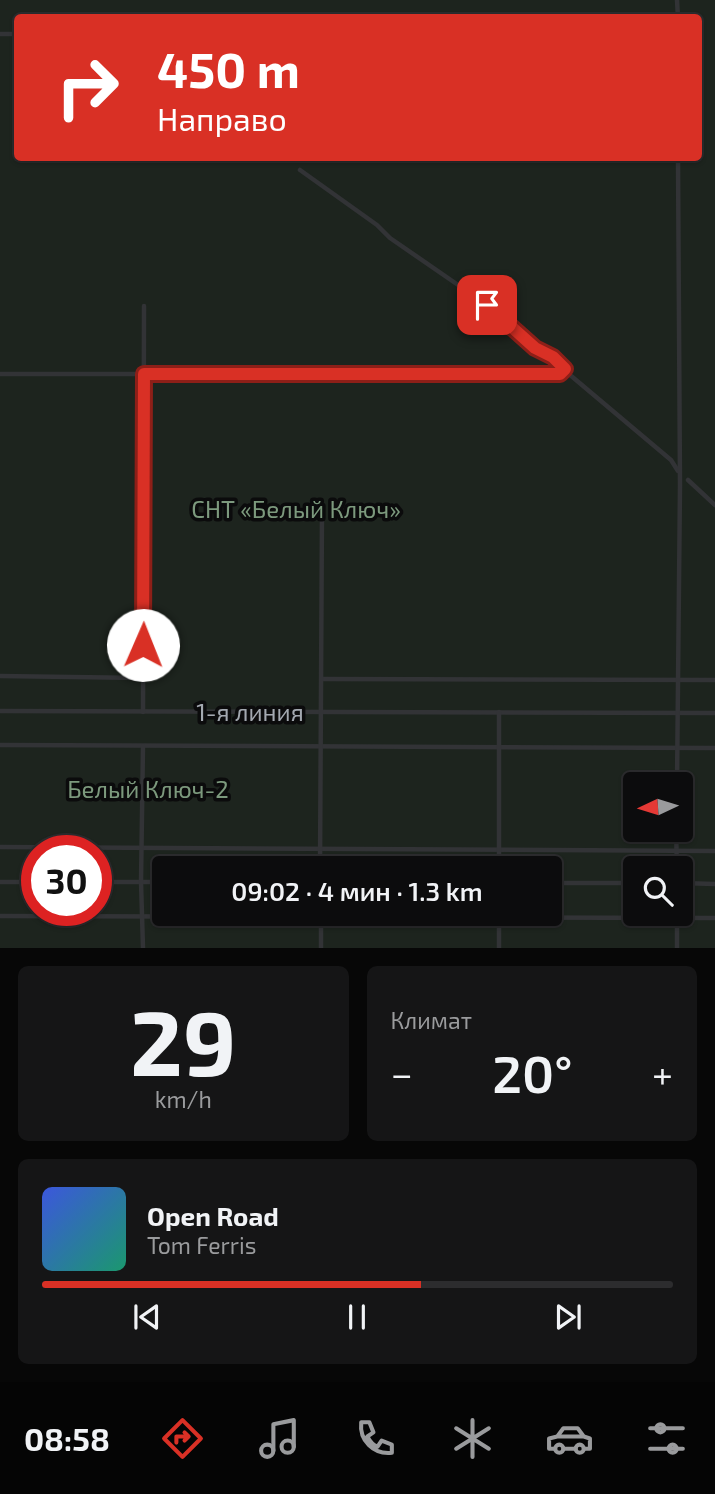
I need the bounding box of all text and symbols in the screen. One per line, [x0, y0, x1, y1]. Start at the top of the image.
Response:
text: 450 m [157, 39, 300, 98]
icon: right [42, 42, 133, 133]
text: Направо [157, 99, 287, 137]
pin [457, 275, 517, 335]
icon: arrive [468, 286, 506, 324]
park label: СНТ «Белый Ключ» [191, 494, 401, 523]
position arrow [106, 608, 180, 682]
street label: 1-я линия [196, 697, 304, 726]
north arrow [623, 772, 693, 842]
map controls [623, 772, 693, 926]
park label: Белый Ключ-2 [67, 774, 229, 803]
speed limit sign: 30 [21, 835, 112, 926]
button: search [623, 856, 693, 926]
text: 09:02 · 4 мин · 1.3 km [231, 875, 483, 906]
text: 29 [130, 985, 237, 1094]
text: Климат [391, 1006, 472, 1034]
text: 20° [492, 1041, 573, 1103]
text: − [391, 1050, 413, 1096]
text: + [652, 1050, 673, 1096]
text: km/h [155, 1085, 212, 1113]
text: Open Road [147, 1200, 279, 1231]
text: Tom Ferris [147, 1231, 256, 1259]
icon: previous [128, 1298, 166, 1336]
icon: pause [338, 1298, 376, 1336]
icon: next [549, 1298, 587, 1336]
icon: directions [158, 1414, 207, 1463]
icon: music [255, 1414, 304, 1463]
icon: phone [351, 1414, 400, 1463]
icon: climate [448, 1414, 497, 1463]
icon: car [545, 1414, 594, 1463]
icon: filters [642, 1414, 691, 1463]
text: 08:58 [24, 1419, 110, 1457]

